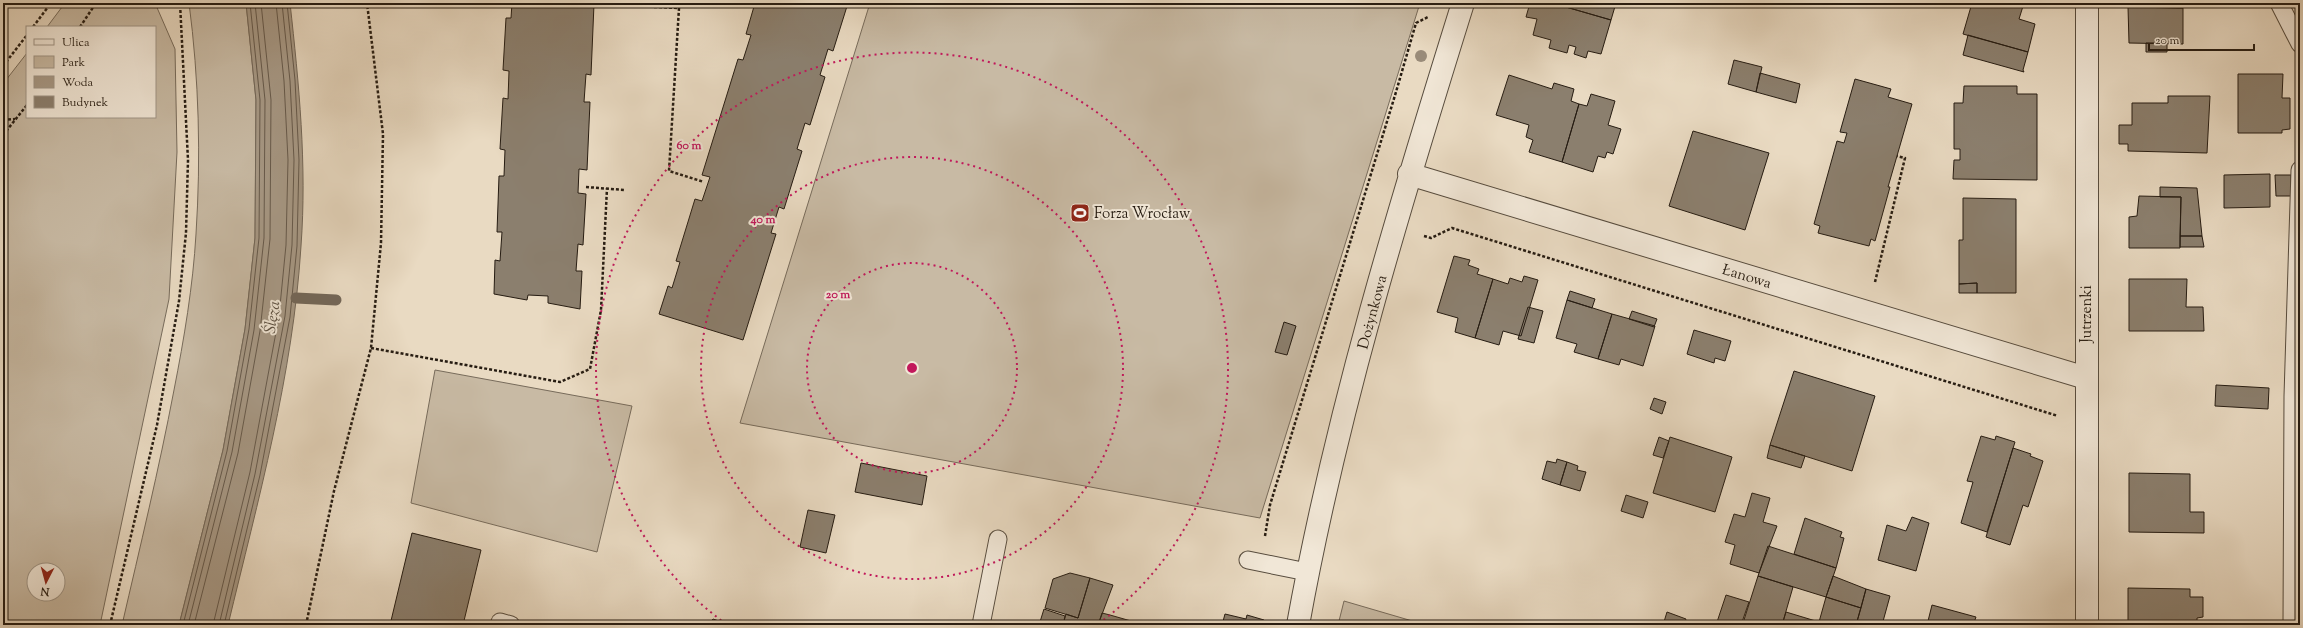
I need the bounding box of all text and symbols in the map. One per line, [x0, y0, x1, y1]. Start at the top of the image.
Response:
legend [26, 26, 156, 118]
scale bar [2149, 26, 2254, 52]
text: 20 m [2155, 32, 2180, 50]
text: Ulica [62, 34, 90, 52]
text: Park [62, 54, 85, 72]
text: Woda [62, 74, 94, 92]
text: Budynek [62, 94, 109, 112]
text: 60 m [677, 137, 701, 155]
sports icon: Forza Wrocław [1069, 202, 1091, 224]
place label: Forza Wrocław [1094, 204, 1190, 225]
text: 40 m [750, 211, 775, 229]
street label: Łanowa [1719, 260, 1774, 295]
street label: Dożynkowa [1353, 273, 1393, 352]
street label: Jutrzenki [2077, 285, 2098, 344]
text: 20 m [826, 286, 850, 304]
water label: Ślęza [260, 300, 287, 335]
centre of rings [905, 361, 919, 375]
north arrow [26, 562, 66, 602]
text: N [40, 583, 51, 599]

